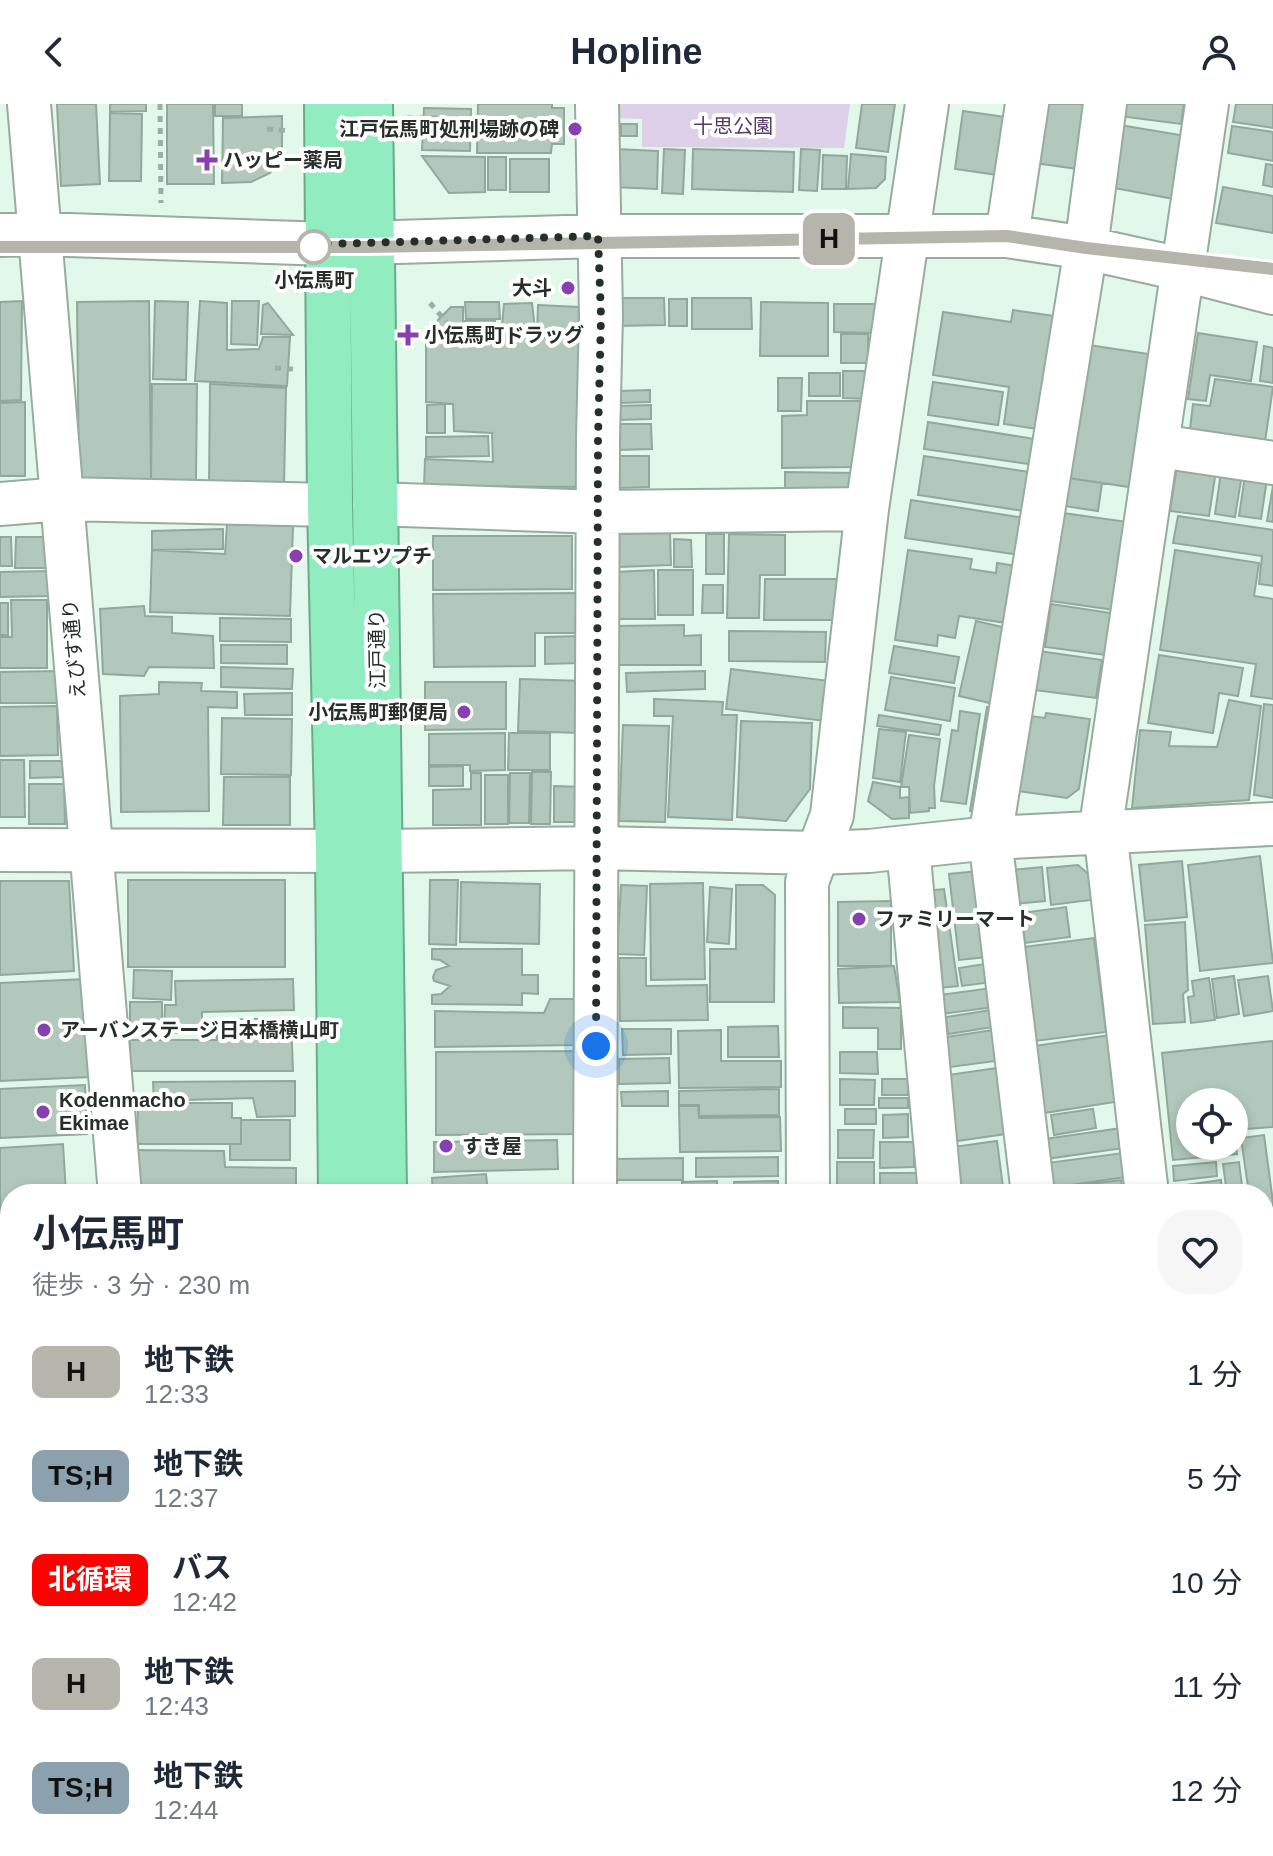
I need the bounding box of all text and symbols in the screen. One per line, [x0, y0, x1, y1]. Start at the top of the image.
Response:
icon: back [32, 30, 76, 74]
icon: person [1197, 30, 1241, 74]
text: Hopline [571, 31, 703, 72]
park label: 十思公園 [693, 115, 773, 137]
place label: 江戸伝馬町処刑場跡の碑 [339, 118, 559, 140]
marker: 江戸伝馬町処刑場跡の碑 [566, 120, 584, 138]
place label: ハッピー薬局 [223, 149, 343, 171]
marker: ハッピー薬局 [198, 151, 216, 169]
line badge: H [803, 213, 855, 265]
text: H [819, 223, 839, 254]
marker: 小伝馬町 [297, 230, 331, 264]
place label: 小伝馬町 [274, 269, 354, 291]
place label: 大斗 [512, 277, 552, 299]
marker: 大斗 [559, 279, 577, 297]
place label: 小伝馬町ドラッグ [424, 324, 584, 346]
marker: 小伝馬町ドラッグ [399, 326, 417, 344]
place label: マルエツプチ [312, 545, 432, 567]
marker: マルエツプチ [287, 547, 305, 565]
street label: えびす通り [59, 598, 89, 700]
street label: 江戸通り [365, 609, 389, 689]
place label: 小伝馬町郵便局 [308, 701, 448, 723]
marker: 小伝馬町郵便局 [455, 703, 473, 721]
place label: ファミリーマート [875, 908, 1035, 930]
marker: ファミリーマート [850, 910, 868, 928]
place label: アーバンステージ日本橋横山町 [60, 1019, 339, 1041]
marker: アーバンステージ日本橋横山町 [35, 1021, 53, 1039]
your location [576, 1026, 616, 1066]
map controls [1176, 1088, 1248, 1160]
button: locate [1176, 1088, 1248, 1160]
place label: Kodenmacho Ekimae [59, 1089, 186, 1134]
marker: Kodenmacho Ekimae [34, 1103, 52, 1121]
place label: すき屋 [462, 1135, 522, 1157]
marker: すき屋 [437, 1137, 455, 1155]
button: heart [1158, 1210, 1242, 1294]
text: 小伝馬町 [32, 1213, 184, 1255]
text: 徒歩 · 3 分 · 230 m [32, 1270, 250, 1300]
text: 地下鉄 [144, 1343, 234, 1376]
text: H [66, 1356, 86, 1387]
text: 1 分 [1187, 1358, 1242, 1391]
text: 12:33 [144, 1379, 209, 1409]
text: 地下鉄 [153, 1447, 243, 1480]
text: TS;H [48, 1460, 113, 1491]
text: 5 分 [1187, 1462, 1242, 1495]
text: 12:37 [153, 1483, 218, 1513]
text: バス [172, 1551, 232, 1584]
text: 北循環 [48, 1564, 132, 1595]
text: 10 分 [1170, 1566, 1242, 1599]
text: 12:42 [172, 1587, 237, 1617]
text: 地下鉄 [144, 1655, 234, 1688]
text: H [66, 1668, 86, 1699]
text: 11 分 [1173, 1670, 1242, 1703]
text: 12:43 [144, 1691, 209, 1721]
text: 地下鉄 [153, 1759, 243, 1792]
text: TS;H [48, 1772, 113, 1803]
text: 12 分 [1170, 1774, 1242, 1807]
text: 12:44 [153, 1795, 218, 1825]

